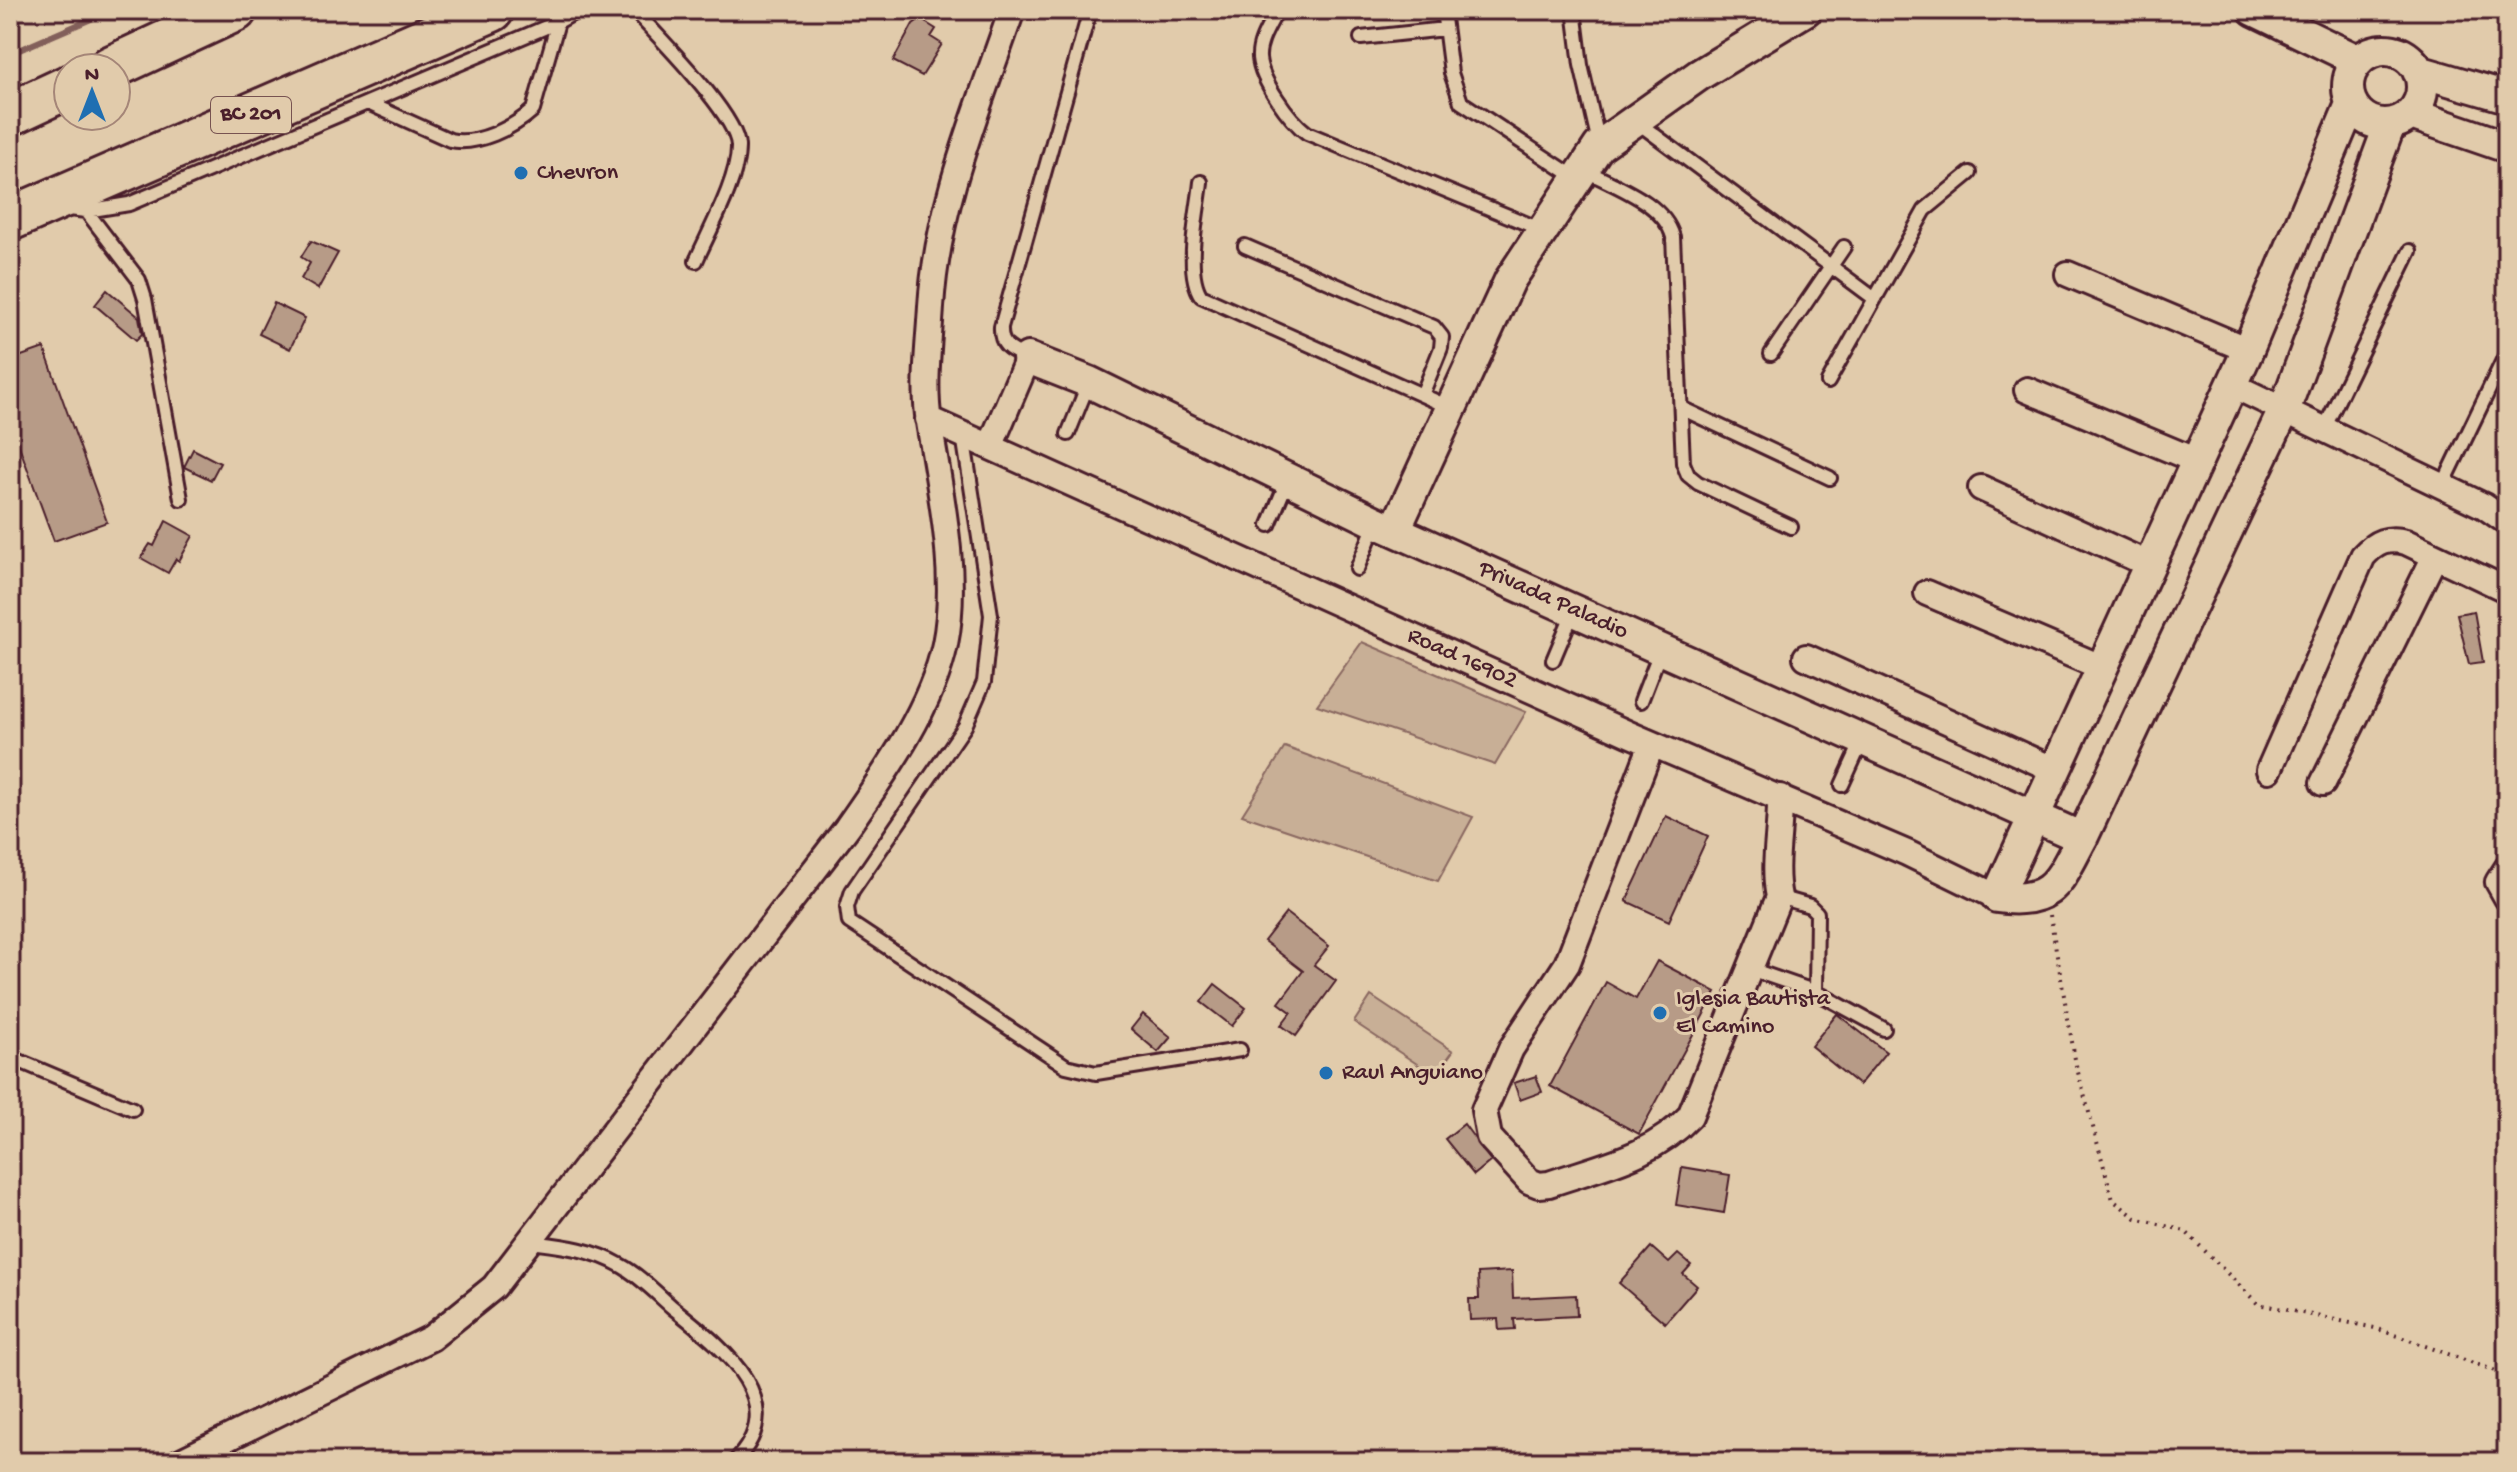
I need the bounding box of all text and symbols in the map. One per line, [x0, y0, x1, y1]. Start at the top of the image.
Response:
north arrow [52, 52, 132, 132]
text: N [85, 63, 99, 89]
road number: BC 201 [211, 97, 291, 133]
place label: Chevron [537, 159, 619, 188]
marker: Chevron [512, 164, 530, 182]
street label: Privada Paladio [1473, 555, 1632, 647]
street label: Road 16902 [1402, 622, 1522, 696]
place label: Iglesia Bautista El Camino [1676, 985, 1831, 1042]
marker: Iglesia Bautista El Camino [1651, 1004, 1669, 1022]
place label: Raul Anguiano [1342, 1059, 1483, 1088]
marker: Raul Anguiano [1317, 1064, 1335, 1082]

